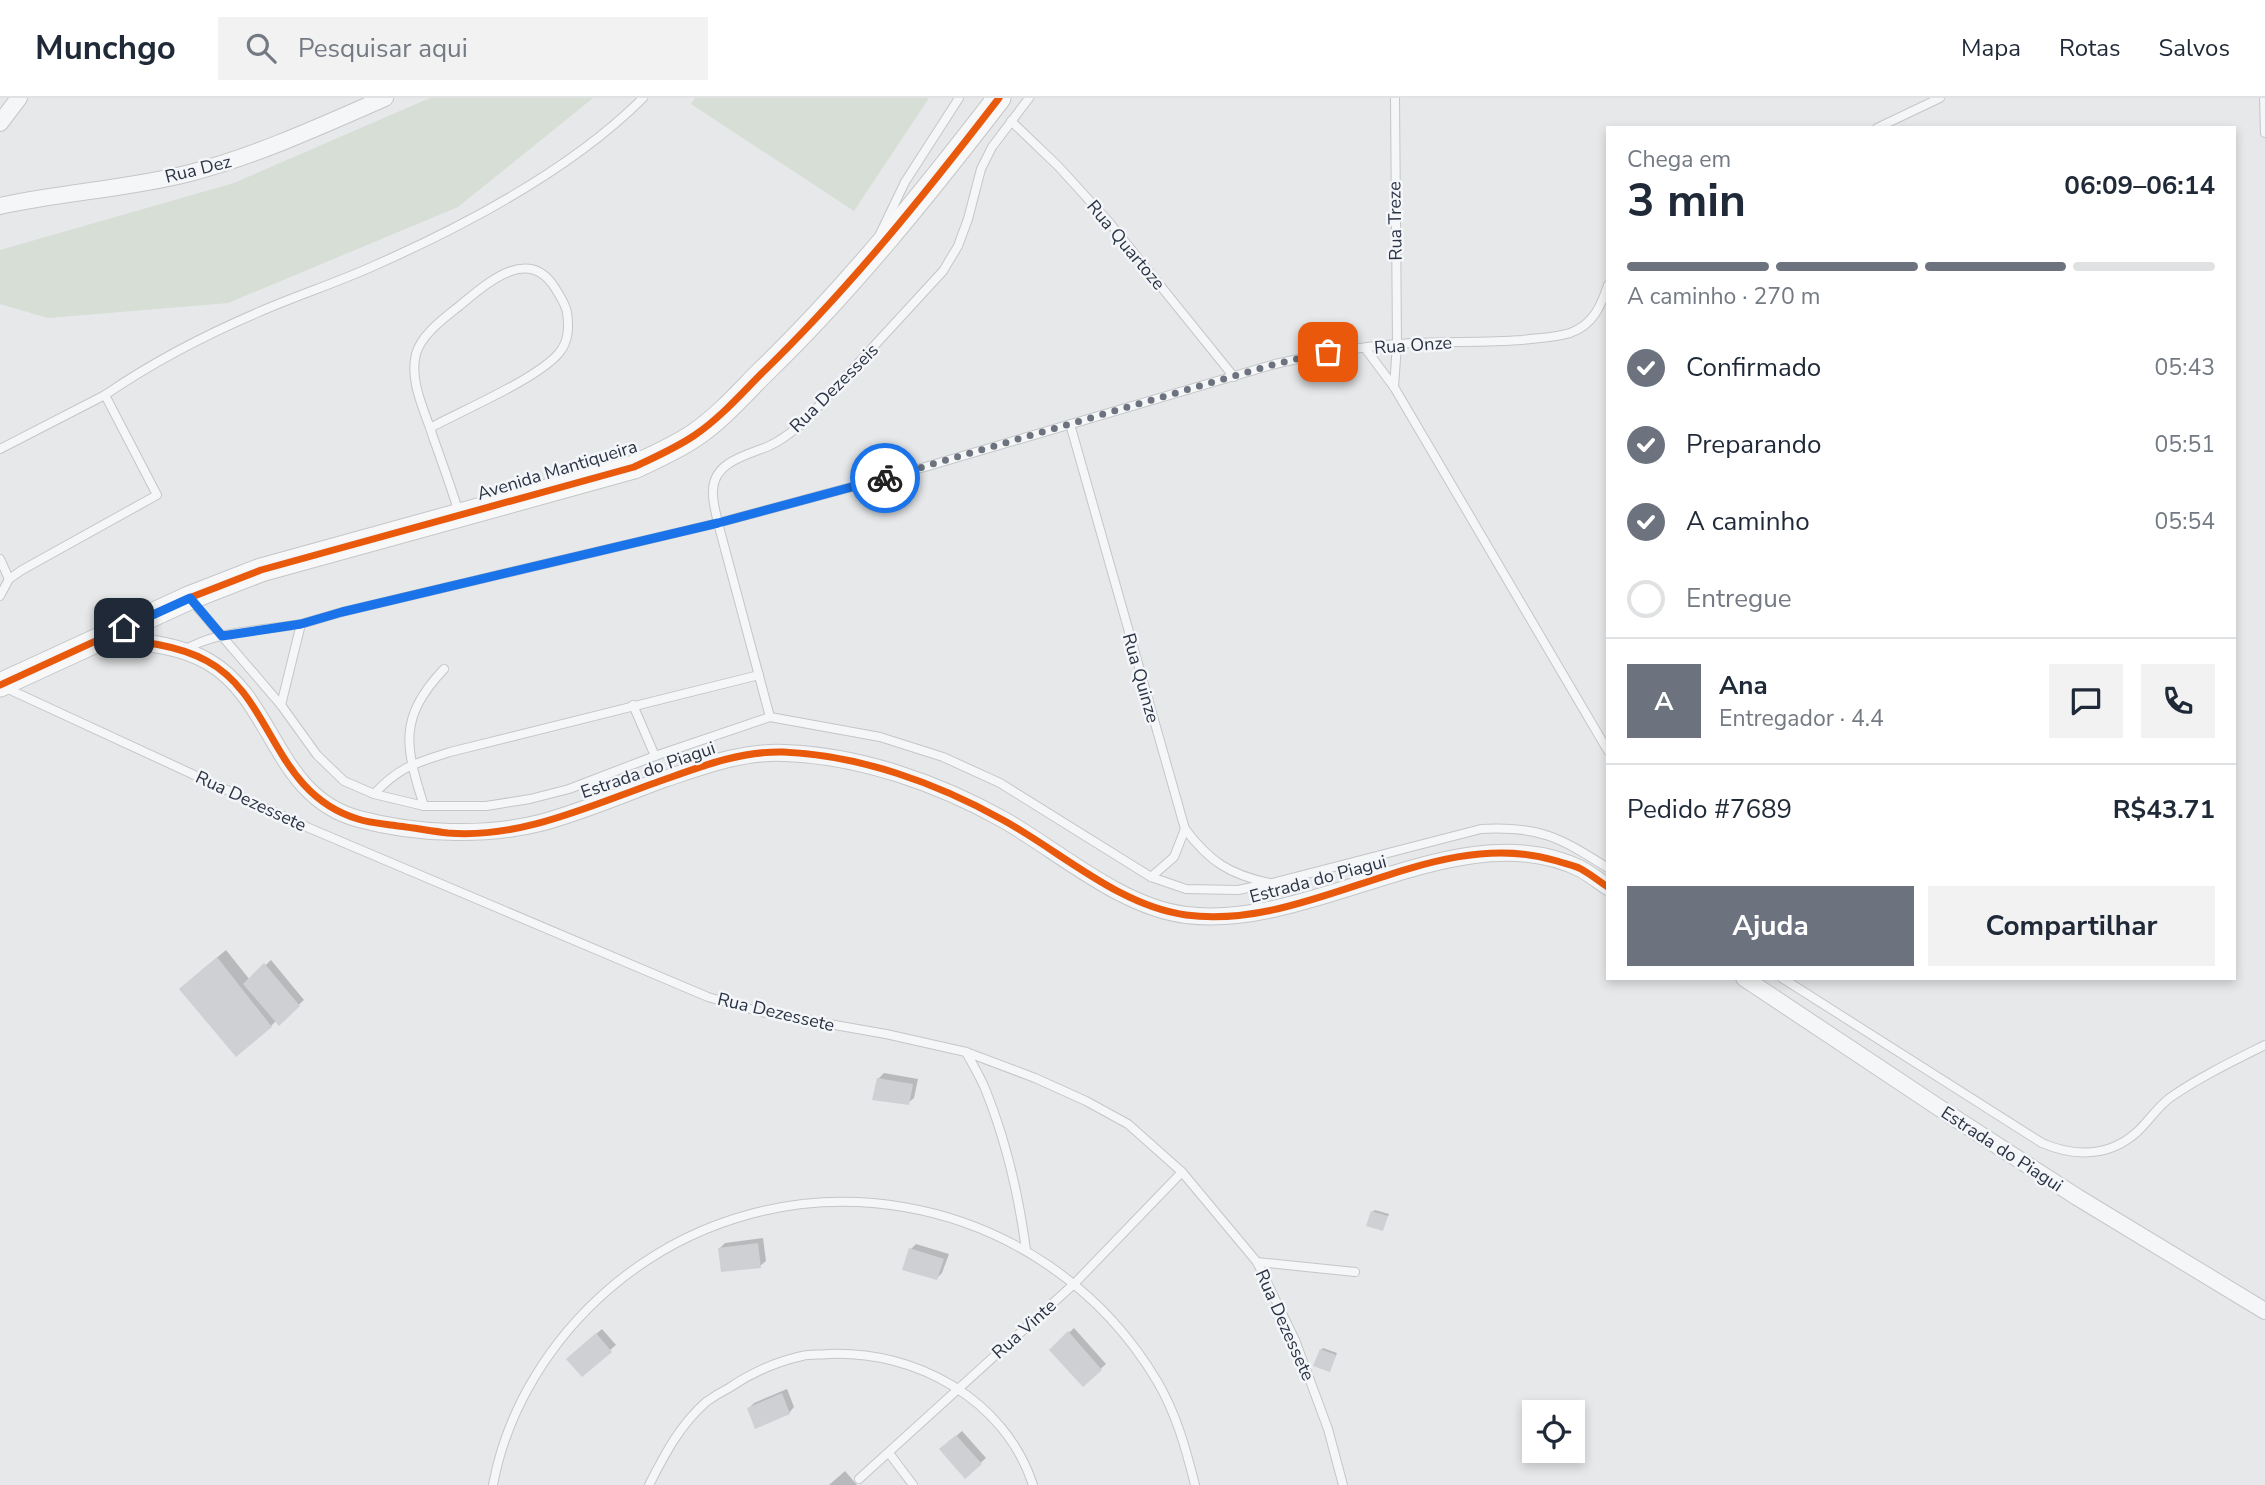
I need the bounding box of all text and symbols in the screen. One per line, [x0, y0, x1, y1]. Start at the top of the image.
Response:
search box [218, 17, 708, 80]
text: Munchgo [35, 26, 176, 71]
icon: search [242, 29, 280, 67]
text: Pesquisar aqui [298, 31, 468, 66]
text: Mapa [1961, 32, 2021, 64]
text: Rotas [2059, 32, 2121, 64]
text: Salvos [2159, 32, 2230, 64]
text: Chega em [1627, 144, 1731, 175]
street label: Rua Dez [162, 149, 234, 189]
text: 06:09–06:14 [2064, 168, 2215, 203]
text: 3 min [1627, 169, 1746, 232]
street label: Rua Treze [1382, 181, 1408, 261]
street label: Rua Quartoze [1081, 195, 1171, 295]
text: A caminho · 270 m [1627, 281, 1820, 312]
pin [1298, 322, 1358, 382]
street label: Rua Onze [1373, 330, 1453, 360]
icon: bag [1309, 333, 1347, 371]
street label: Rua Dezesseis [784, 338, 884, 438]
icon: check [1627, 349, 1665, 387]
text: Confirmado [1686, 350, 1821, 385]
text: 05:43 [2155, 352, 2215, 383]
icon: check [1627, 426, 1665, 464]
text: Preparando [1686, 427, 1821, 462]
text: 05:51 [2155, 429, 2215, 460]
street label: Avenida Mantiqueira [474, 434, 640, 506]
courier [850, 443, 920, 513]
icon: bike [866, 459, 904, 497]
icon: check [1627, 503, 1665, 541]
text: A caminho [1686, 504, 1810, 539]
text: 05:54 [2155, 506, 2215, 537]
text: Entregue [1686, 581, 1792, 616]
pin [94, 598, 154, 658]
icon: home [105, 609, 143, 647]
street label: Rua Quinze [1117, 630, 1165, 726]
button: chat [2049, 664, 2123, 738]
button: phone [2141, 664, 2215, 738]
text: Ana [1719, 668, 1768, 703]
text: A [1654, 684, 1674, 719]
text: Entregador · 4.4 [1719, 703, 1884, 734]
street label: Estrada do Piagui [578, 736, 718, 804]
street label: Rua Dezessete [192, 765, 310, 837]
text: Pedido #7689 [1627, 792, 1792, 827]
text: R$43.71 [2113, 792, 2215, 827]
street label: Estrada do Piagui [1247, 849, 1389, 909]
button: Ajuda [1627, 886, 1914, 966]
button: Compartilhar [1928, 886, 2215, 966]
street label: Rua Dezessete [715, 987, 837, 1037]
street label: Estrada do Piagui [1936, 1101, 2068, 1197]
street label: Rua Dezessete [1250, 1265, 1320, 1385]
street label: Rua Vinte [987, 1294, 1061, 1364]
map controls [1522, 1400, 1585, 1463]
button: locate [1522, 1400, 1585, 1463]

